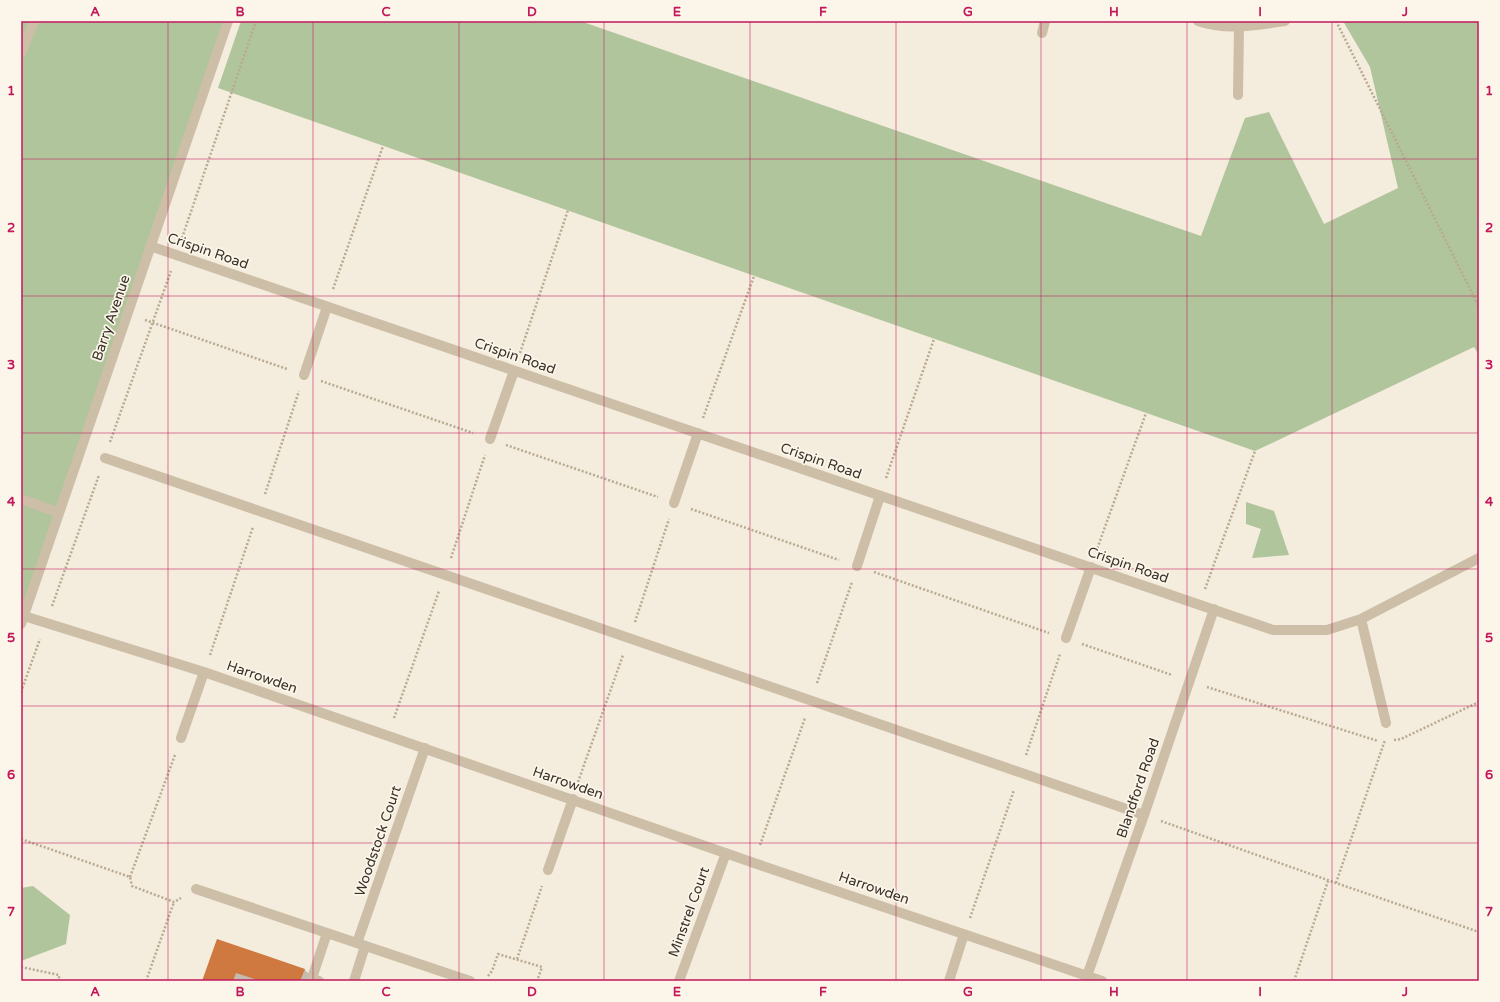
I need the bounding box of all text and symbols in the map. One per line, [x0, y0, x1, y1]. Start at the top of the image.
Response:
text: A [90, 4, 100, 20]
text: B [235, 4, 245, 20]
text: C [381, 4, 391, 20]
text: D [527, 4, 537, 20]
text: E [673, 4, 681, 20]
text: F [819, 4, 827, 20]
text: G [963, 4, 973, 20]
text: H [1109, 4, 1119, 20]
text: I [1258, 4, 1262, 20]
text: J [1401, 4, 1408, 20]
text: 1 [7, 83, 15, 99]
text: 1 [1485, 83, 1493, 99]
text: 2 [7, 220, 15, 236]
text: 2 [1485, 220, 1493, 236]
street label: Crispin Road [165, 229, 251, 273]
street label: Barry Avenue [88, 273, 134, 363]
street label: Crispin Road [472, 334, 558, 378]
text: 3 [7, 357, 15, 373]
text: 3 [1485, 357, 1493, 373]
street label: Crispin Road [778, 439, 864, 483]
text: 4 [7, 494, 16, 510]
text: 4 [1485, 494, 1494, 510]
street label: Crispin Road [1085, 543, 1171, 587]
text: 5 [7, 630, 15, 646]
text: 5 [1485, 630, 1493, 646]
street label: Harrowden [224, 657, 300, 697]
street label: Blandford Road [1113, 736, 1163, 840]
street label: Harrowden [530, 763, 606, 803]
text: 6 [7, 767, 15, 783]
text: 6 [1485, 767, 1493, 783]
street label: Woodstock Court [351, 783, 405, 899]
street label: Minstrel Court [665, 864, 713, 959]
street label: Harrowden [836, 868, 912, 908]
text: 7 [7, 904, 15, 920]
text: 7 [1485, 904, 1493, 920]
text: A [90, 984, 100, 1000]
text: B [235, 984, 245, 1000]
text: C [381, 984, 391, 1000]
text: D [527, 984, 537, 1000]
text: E [673, 984, 681, 1000]
text: F [819, 984, 827, 1000]
text: G [963, 984, 973, 1000]
text: H [1109, 984, 1119, 1000]
text: I [1258, 984, 1262, 1000]
text: J [1401, 984, 1408, 1000]

